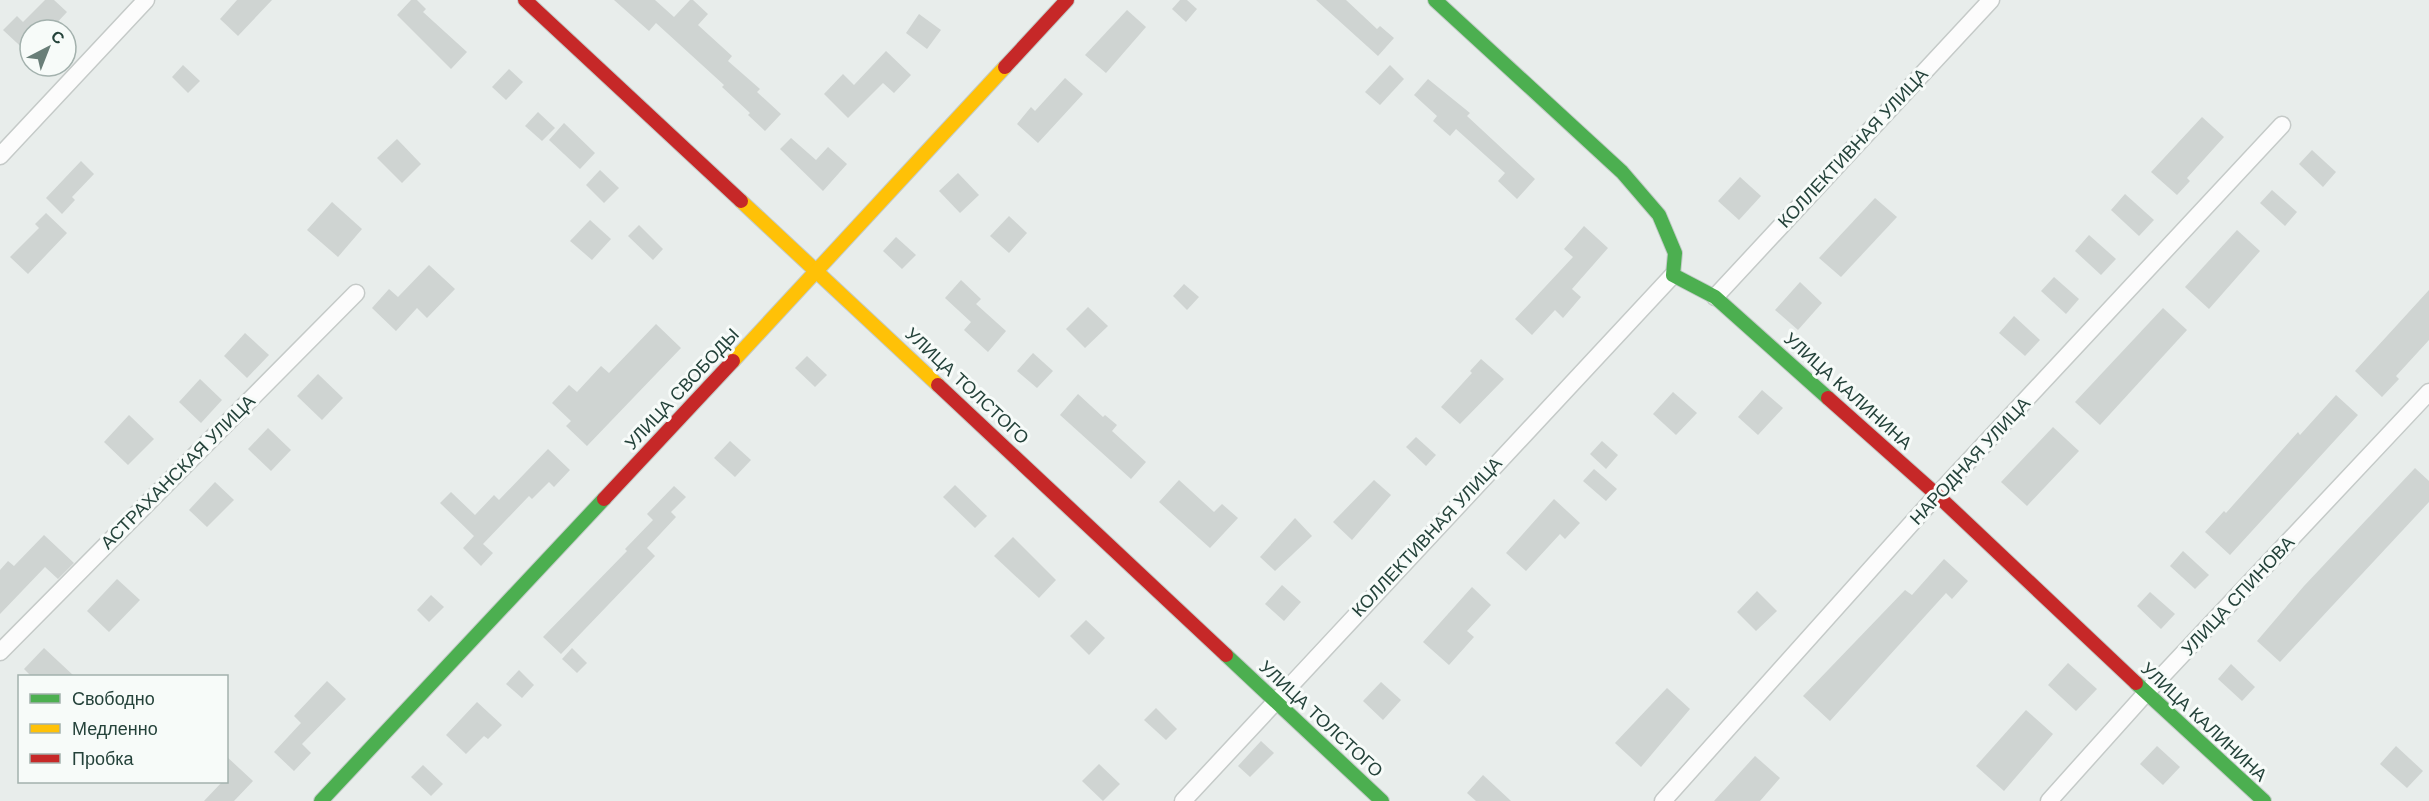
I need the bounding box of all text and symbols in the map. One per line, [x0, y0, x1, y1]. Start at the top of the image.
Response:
north arrow [18, 18, 78, 78]
text: С [48, 27, 68, 48]
street label: КОЛЛЕКТИВНАЯ УЛИЦА [1774, 64, 1932, 232]
street label: УЛИЦА ТОЛСТОГО [901, 324, 1033, 448]
street label: УЛИЦА СВОБОДЫ [621, 325, 743, 453]
street label: УЛИЦА КАЛИНИНА [1780, 329, 1916, 453]
street label: АСТРАХАНСКАЯ УЛИЦА [97, 391, 259, 553]
street label: НАРОДНАЯ УЛИЦА [1906, 393, 2034, 529]
street label: КОЛЛЕКТИВНАЯ УЛИЦА [1348, 453, 1506, 621]
street label: УЛИЦА СПИНОВА [2178, 532, 2298, 660]
street label: УЛИЦА ТОЛСТОГО [1255, 657, 1387, 781]
street label: УЛИЦА КАЛИНИНА [2137, 659, 2271, 785]
legend [18, 675, 228, 783]
text: Свободно [72, 689, 155, 709]
text: Медленно [72, 719, 158, 739]
text: Пробка [72, 749, 135, 769]

